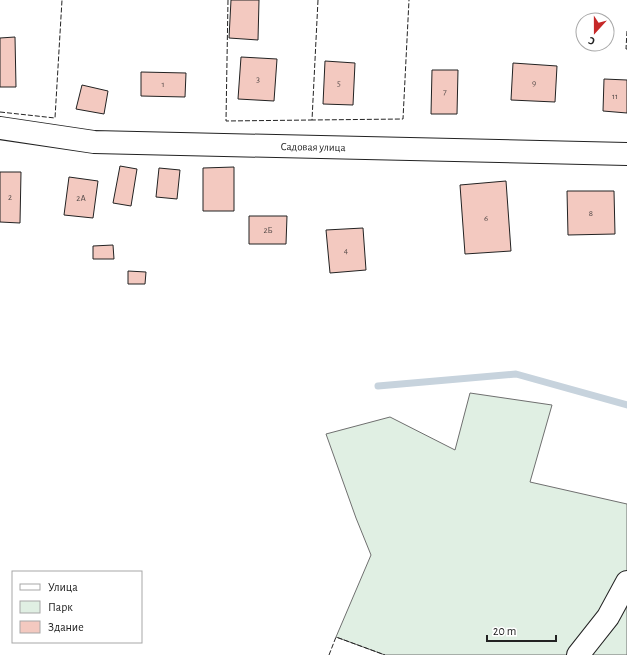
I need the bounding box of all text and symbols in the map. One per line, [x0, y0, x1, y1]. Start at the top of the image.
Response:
north arrow [575, 12, 615, 52]
text: С [587, 35, 596, 47]
house number: 3 [256, 75, 260, 84]
house number: 5 [337, 79, 341, 88]
house number: 9 [532, 79, 536, 88]
house number: 1 [161, 80, 165, 89]
house number: 7 [443, 88, 447, 97]
house number: 11 [612, 92, 618, 101]
street label: Садовая улица [280, 141, 346, 153]
house number: 2 [8, 193, 12, 202]
house number: 2А [76, 194, 86, 203]
house number: 8 [589, 209, 593, 218]
house number: 6 [484, 214, 488, 223]
house number: 2Б [263, 226, 273, 235]
house number: 4 [344, 246, 349, 255]
legend [12, 571, 142, 643]
text: Улица [48, 581, 78, 593]
text: Парк [48, 601, 73, 613]
scale bar [487, 617, 556, 643]
text: Здание [48, 621, 84, 633]
text: 20 m [493, 625, 516, 637]

